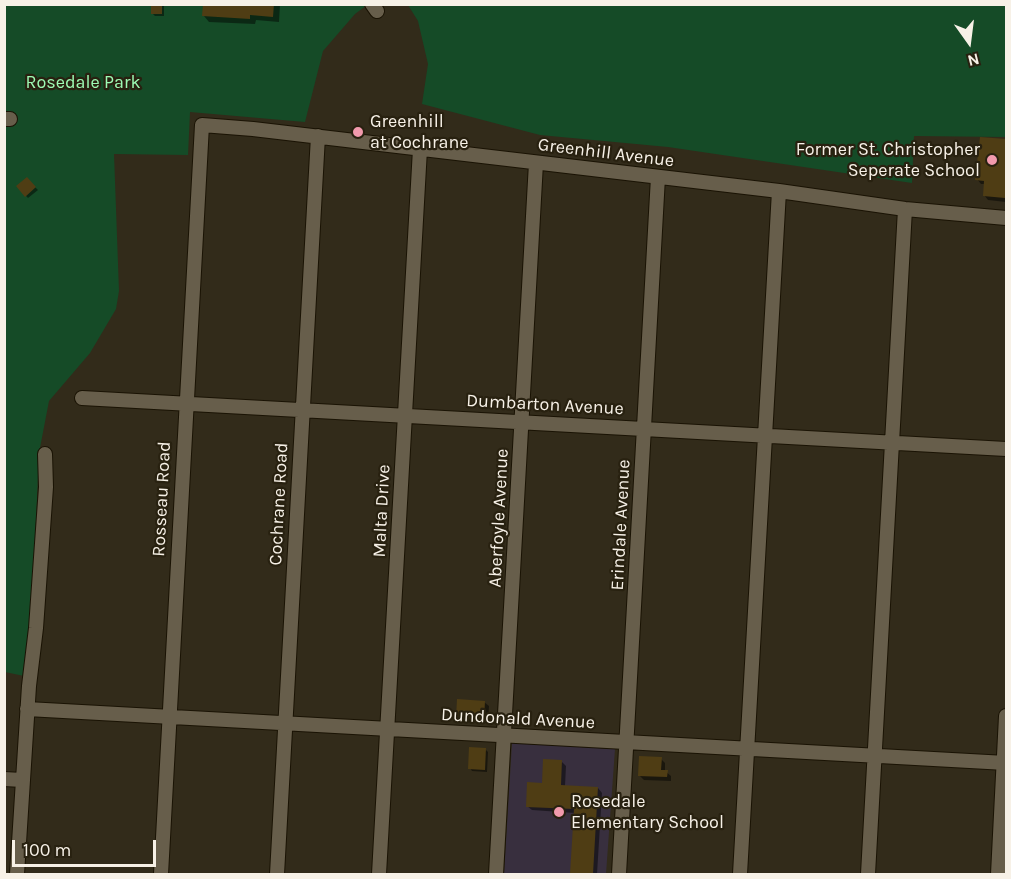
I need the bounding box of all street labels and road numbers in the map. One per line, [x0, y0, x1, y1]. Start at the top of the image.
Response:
street label: Greenhill Avenue [537, 134, 675, 172]
street label: Dumbarton Avenue [466, 390, 624, 420]
street label: Rosseau Road [148, 441, 176, 557]
street label: Cochrane Road [265, 442, 293, 566]
street label: Aberfoyle Avenue [485, 448, 513, 588]
street label: Erindale Avenue [607, 459, 635, 591]
street label: Malta Drive [369, 464, 395, 558]
street label: Dundonald Avenue [440, 704, 596, 734]

